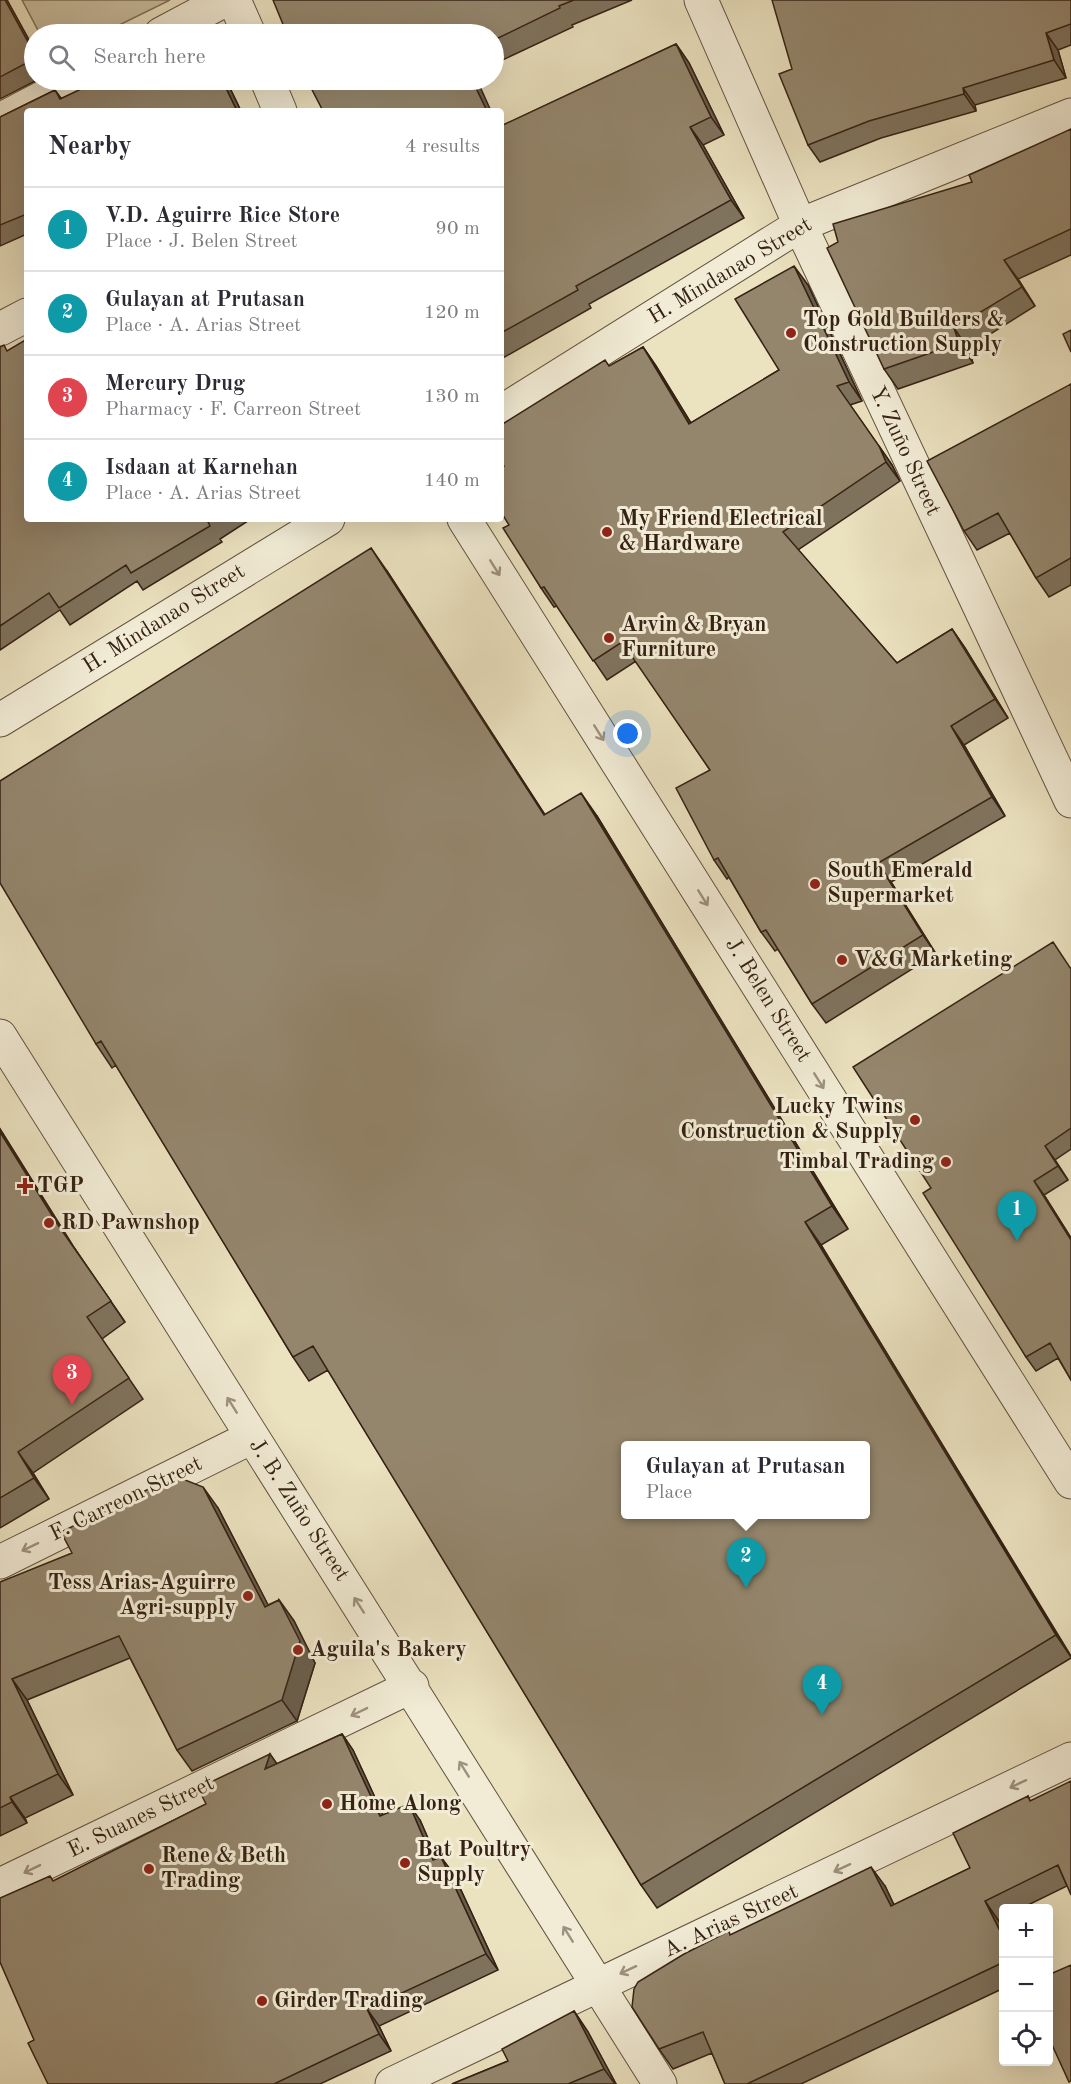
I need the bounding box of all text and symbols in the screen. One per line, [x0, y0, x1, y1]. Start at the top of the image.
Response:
search box [24, 24, 504, 90]
icon: search [45, 41, 78, 74]
text: Search here [93, 46, 206, 68]
text: Nearby [48, 134, 132, 160]
text: 4 results [405, 137, 480, 157]
text: V.D. Aguirre Rice Store [105, 205, 340, 227]
street label: H. Mindanao Street [644, 214, 816, 328]
text: 1 [62, 219, 73, 239]
text: 90 m [435, 219, 480, 239]
text: Place · J. Belen Street [105, 232, 298, 252]
text: Gulayan at Prutasan [105, 289, 305, 311]
text: 2 [62, 303, 73, 323]
text: 120 m [424, 303, 480, 323]
place label: Top Gold Builders & Construction Supply [803, 309, 1004, 356]
text: Place · A. Arias Street [105, 316, 301, 336]
marker: Top Gold Builders & Construction Supply [784, 326, 798, 340]
text: Mercury Drug [105, 373, 245, 395]
street label: Y. Zuño Street [866, 383, 944, 519]
text: 3 [62, 387, 73, 407]
text: 130 m [424, 387, 480, 407]
text: Pharmacy · F. Carreon Street [105, 400, 361, 420]
text: Isdaan at Karnehan [105, 457, 298, 479]
text: 4 [62, 471, 73, 491]
text: 140 m [424, 471, 480, 491]
text: Place · A. Arias Street [105, 484, 301, 504]
place label: My Friend Electrical & Hardware [619, 508, 823, 555]
marker: My Friend Electrical & Hardware [600, 525, 614, 539]
street label: H. Mindanao Street [79, 560, 249, 678]
one-way arrow [489, 560, 502, 577]
place label: Arvin & Bryan Furniture [621, 614, 766, 661]
marker: Arvin & Bryan Furniture [602, 631, 616, 645]
your location [613, 719, 642, 748]
one-way arrow [593, 725, 606, 742]
place label: South Emerald Supermarket [827, 860, 973, 907]
marker: South Emerald Supermarket [808, 877, 822, 891]
one-way arrow [697, 890, 710, 907]
street label: J. Belen Street [721, 934, 815, 1066]
place label: V&G Marketing [854, 949, 1012, 971]
marker: V&G Marketing [835, 953, 849, 967]
one-way arrow [813, 1072, 825, 1089]
place label: Lucky Twins Construction & Supply [680, 1096, 903, 1143]
marker: Lucky Twins Construction & Supply [908, 1113, 922, 1127]
place label: Timbal Trading [779, 1151, 934, 1173]
marker: Timbal Trading [939, 1155, 953, 1169]
place label: TGP [37, 1175, 84, 1197]
marker: TGP [18, 1179, 32, 1193]
pin: 1 [998, 1192, 1036, 1241]
place label: RD Pawnshop [61, 1212, 200, 1234]
marker: RD Pawnshop [42, 1216, 56, 1230]
pin: 3 [52, 1356, 92, 1405]
one-way arrow [225, 1397, 237, 1414]
street label: J. B. Zuño Street [245, 1435, 353, 1585]
popup [621, 1441, 870, 1519]
street label: F. Carreon Street [46, 1453, 206, 1545]
text: Gulayan at Prutasan [645, 1456, 846, 1478]
text: Place [645, 1483, 692, 1503]
pin: 2 [726, 1538, 766, 1588]
one-way arrow [21, 1541, 39, 1553]
place label: Tess Arias-Aguirre Agri-supply [48, 1572, 236, 1619]
marker: Tess Arias-Aguirre Agri-supply [241, 1589, 255, 1603]
one-way arrow [353, 1597, 365, 1614]
place label: Aguila's Bakery [310, 1639, 467, 1661]
marker: Aguila's Bakery [291, 1643, 305, 1657]
pin: 4 [802, 1666, 842, 1715]
one-way arrow [350, 1706, 368, 1718]
one-way arrow [457, 1761, 469, 1778]
street label: E. Suanes Street [64, 1772, 218, 1862]
one-way arrow [1010, 1779, 1028, 1791]
place label: Home Along [339, 1793, 461, 1815]
marker: Home Along [320, 1797, 334, 1811]
place label: Bat Poultry Supply [417, 1839, 531, 1886]
place label: Rene & Beth Trading [161, 1845, 286, 1892]
marker: Bat Poultry Supply [398, 1856, 412, 1870]
marker: Rene & Beth Trading [142, 1862, 156, 1876]
one-way arrow [834, 1863, 852, 1875]
one-way arrow [23, 1864, 41, 1876]
street label: A. Arias Street [660, 1880, 802, 1962]
map controls [999, 1904, 1053, 2066]
button: + [999, 1904, 1053, 1958]
one-way arrow [561, 1926, 574, 1943]
button: − [999, 1958, 1053, 2012]
one-way arrow [620, 1964, 638, 1976]
place label: Girder Trading [274, 1990, 423, 2012]
marker: Girder Trading [255, 1994, 269, 2008]
button: locate [999, 2012, 1053, 2066]

